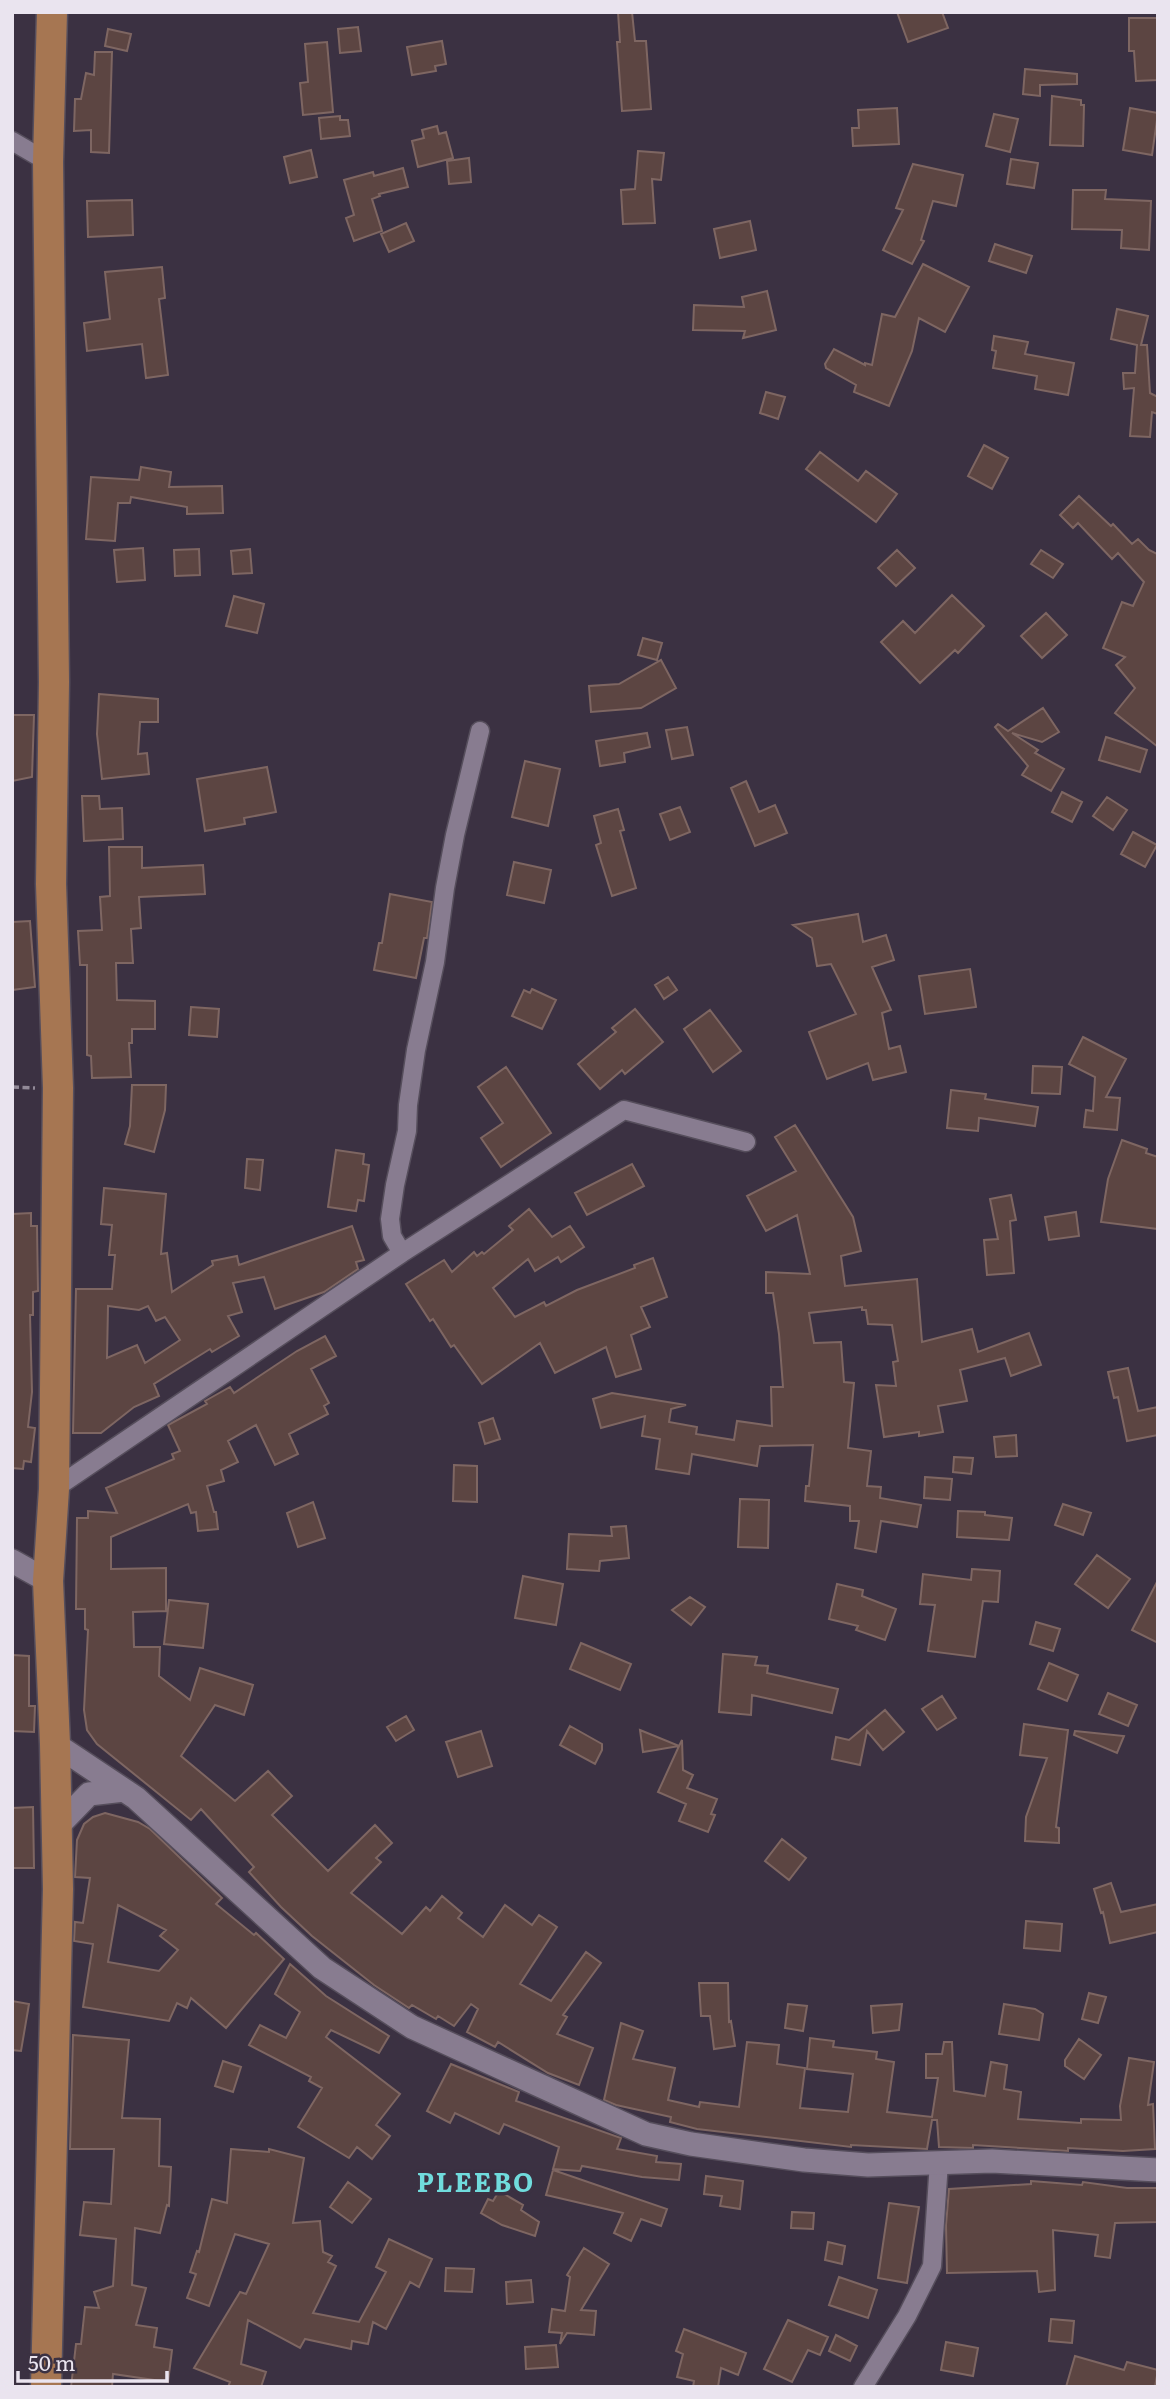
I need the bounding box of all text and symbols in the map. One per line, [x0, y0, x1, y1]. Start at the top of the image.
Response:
district label: PLEEBO [417, 2161, 535, 2200]
scale bar [18, 2340, 166, 2384]
text: 50 m [28, 2346, 75, 2377]

